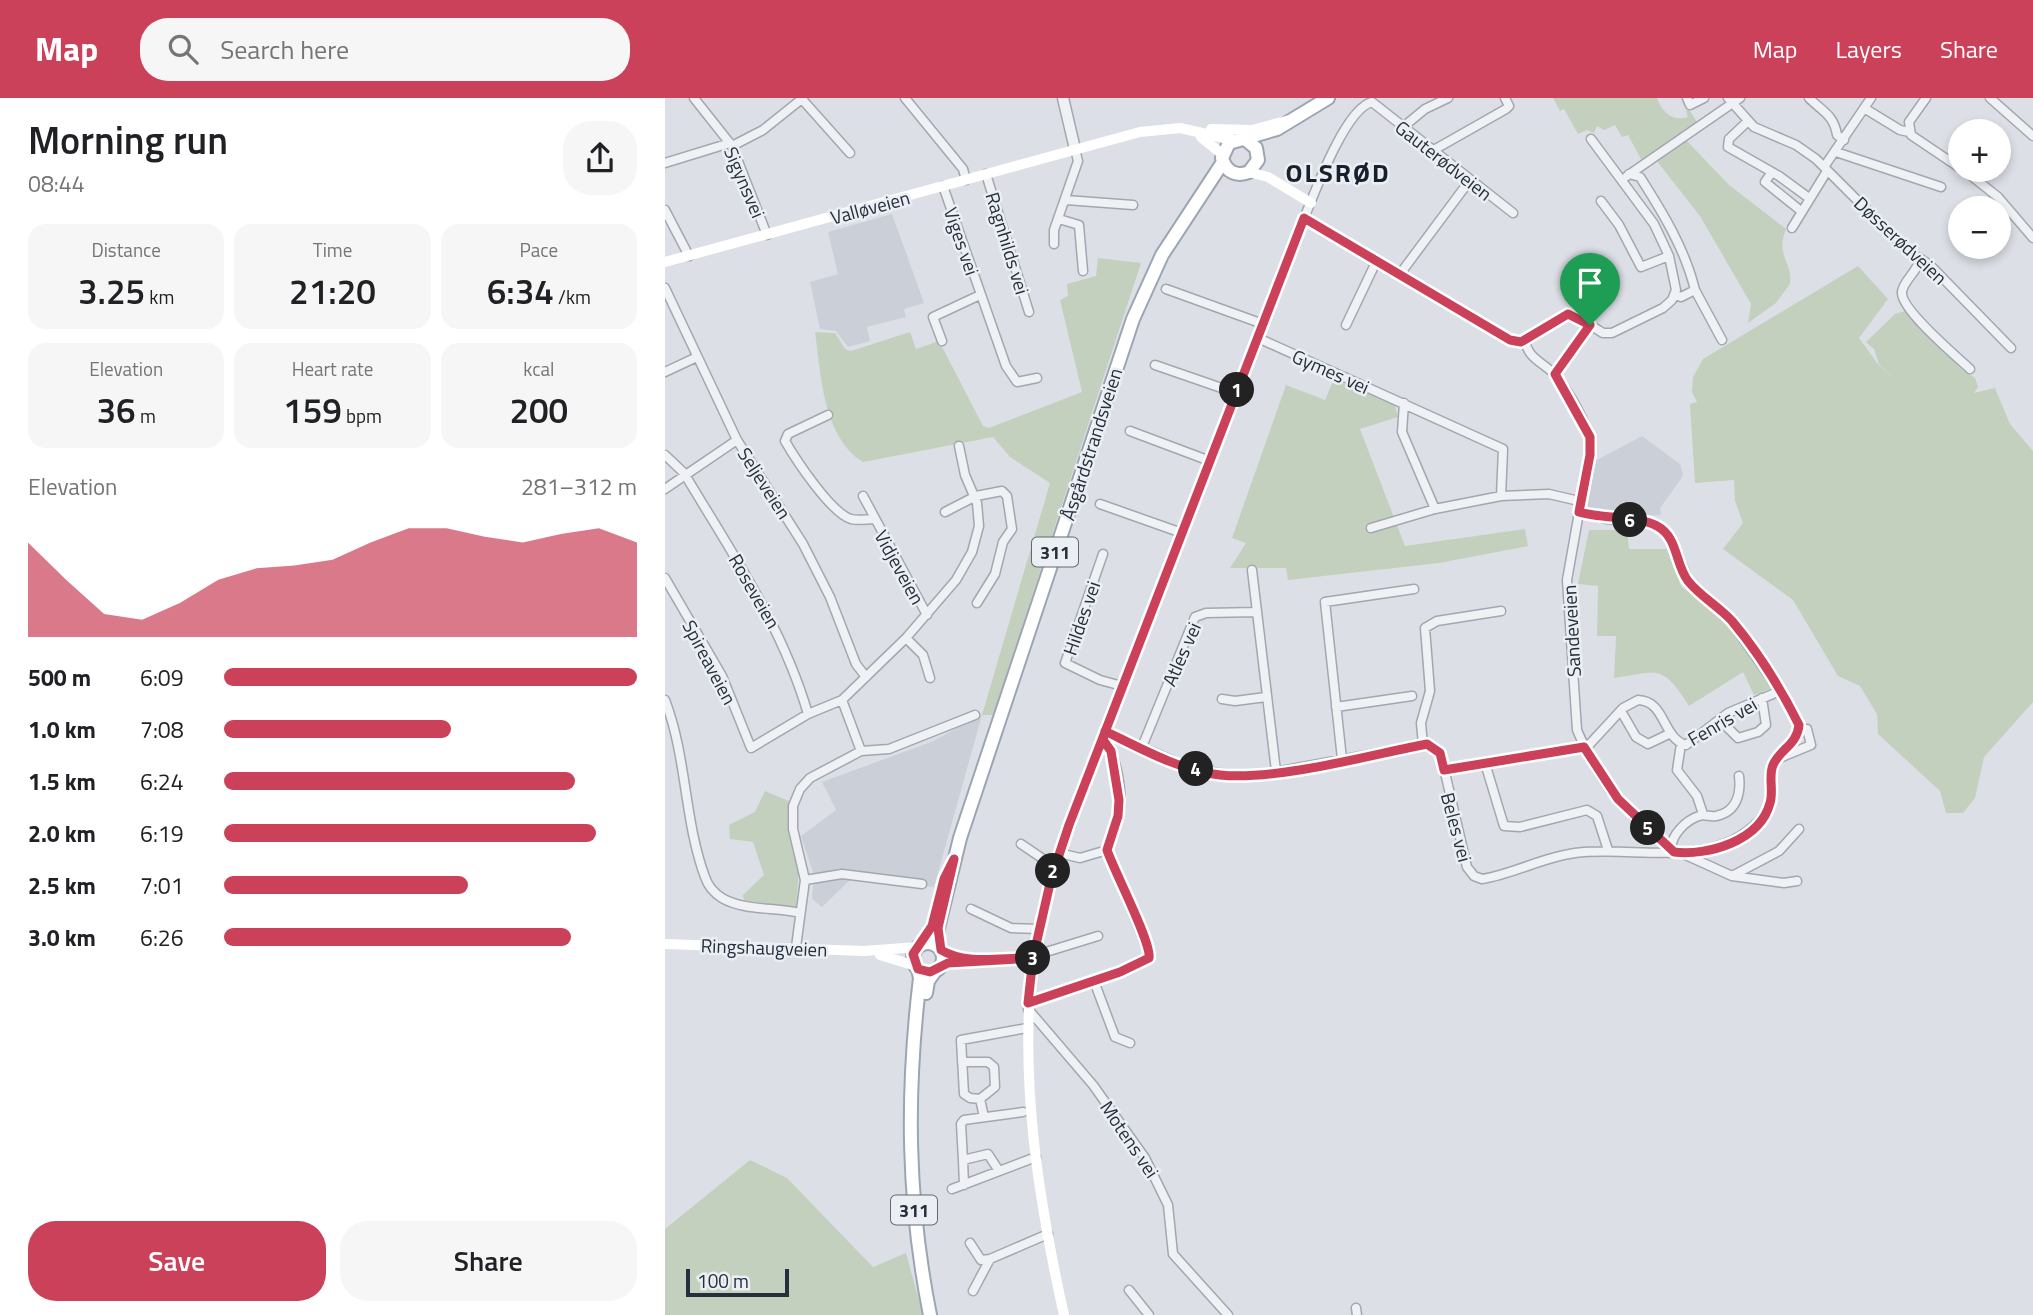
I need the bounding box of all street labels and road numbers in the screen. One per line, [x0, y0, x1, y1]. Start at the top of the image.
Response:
street label: Gauterødveien [1389, 113, 1499, 207]
street label: Sigynsvei [717, 142, 773, 222]
street label: Valløveien [827, 182, 913, 232]
street label: Ragnhilds vei [979, 188, 1037, 298]
street label: Døsserødveien [1848, 189, 1954, 291]
street label: Viges vei [937, 203, 987, 279]
street label: Gymes vei [1288, 341, 1374, 401]
street label: Åsgårdstrandsveien [1053, 364, 1129, 524]
street label: Seljeveien [731, 441, 799, 525]
street label: Vidjeveien [868, 524, 932, 610]
road number: 311 [1032, 538, 1078, 566]
street label: Roseveien [722, 548, 788, 634]
street label: Hildes vei [1055, 577, 1107, 659]
street label: Sandeveien [1554, 584, 1588, 678]
street label: Spireaveien [676, 614, 744, 710]
street label: Atles vei [1154, 617, 1208, 691]
street label: Fenris vei [1682, 689, 1762, 753]
street label: Beles vei [1434, 789, 1480, 865]
street label: Ringshaugveien [700, 930, 828, 964]
street label: Motens vei [1093, 1094, 1167, 1184]
road number: 311 [891, 1196, 937, 1224]

